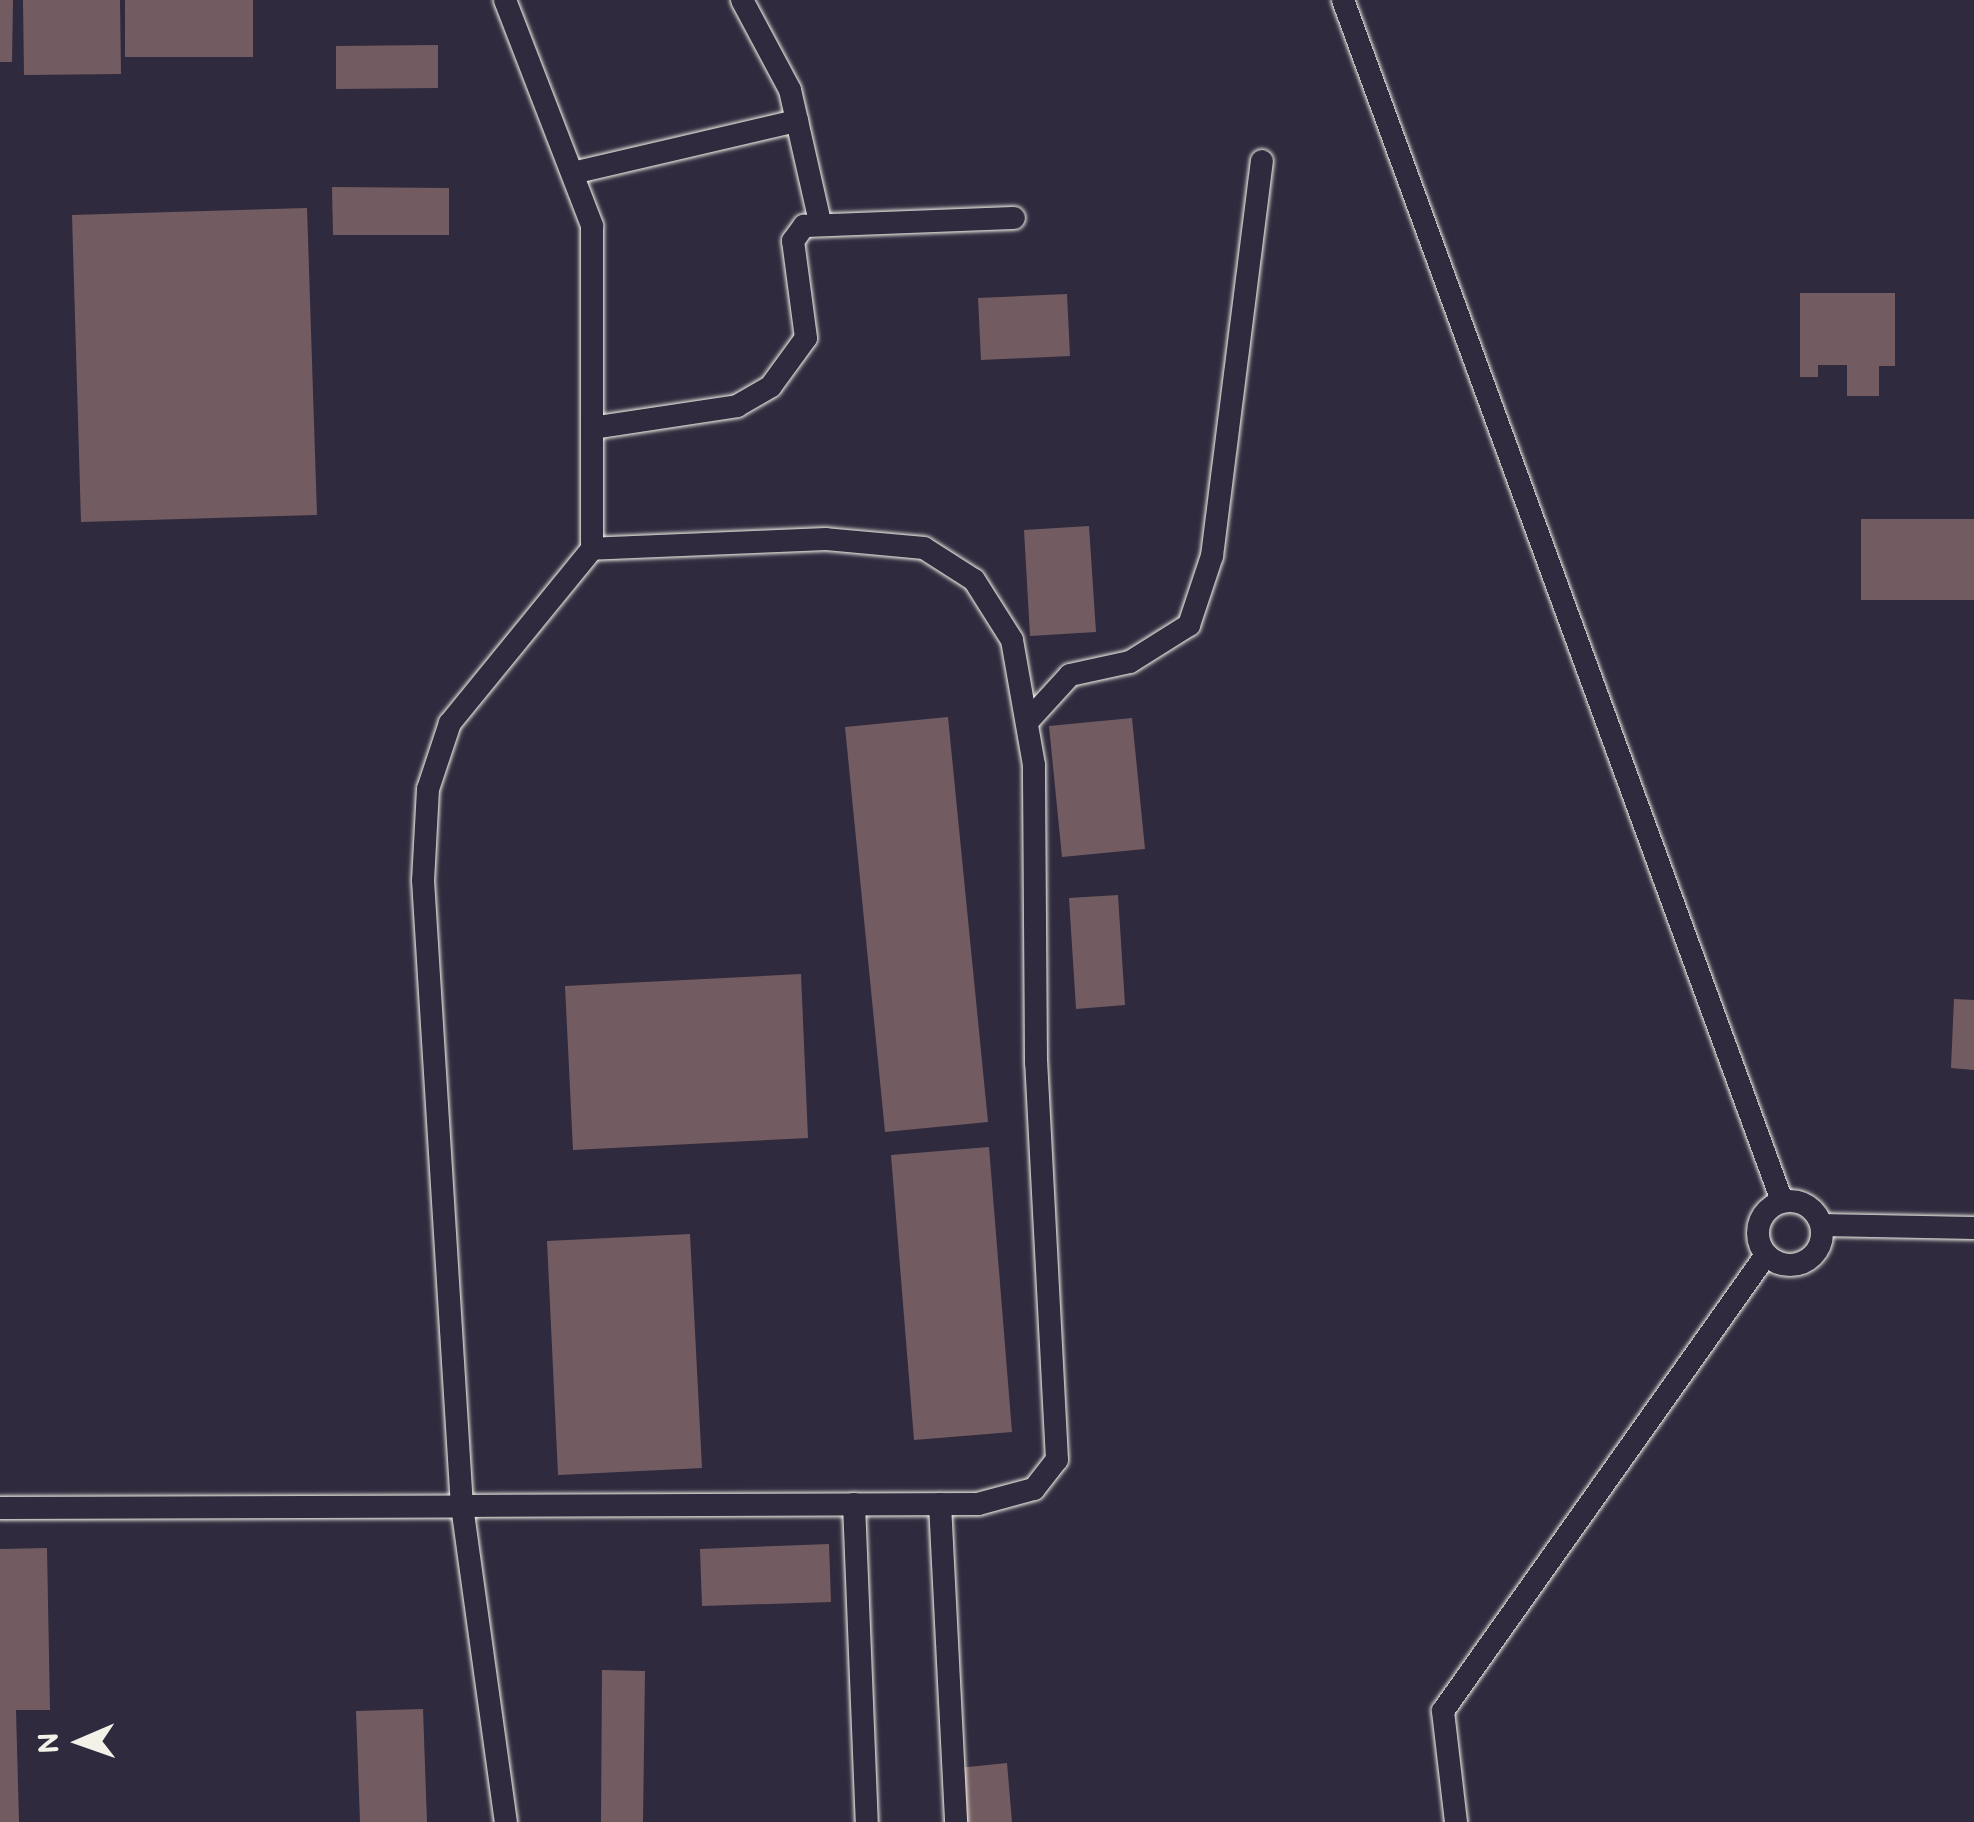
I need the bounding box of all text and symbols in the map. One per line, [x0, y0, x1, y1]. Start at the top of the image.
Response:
north arrow [30, 1692, 130, 1792]
text: N [33, 1732, 66, 1754]

